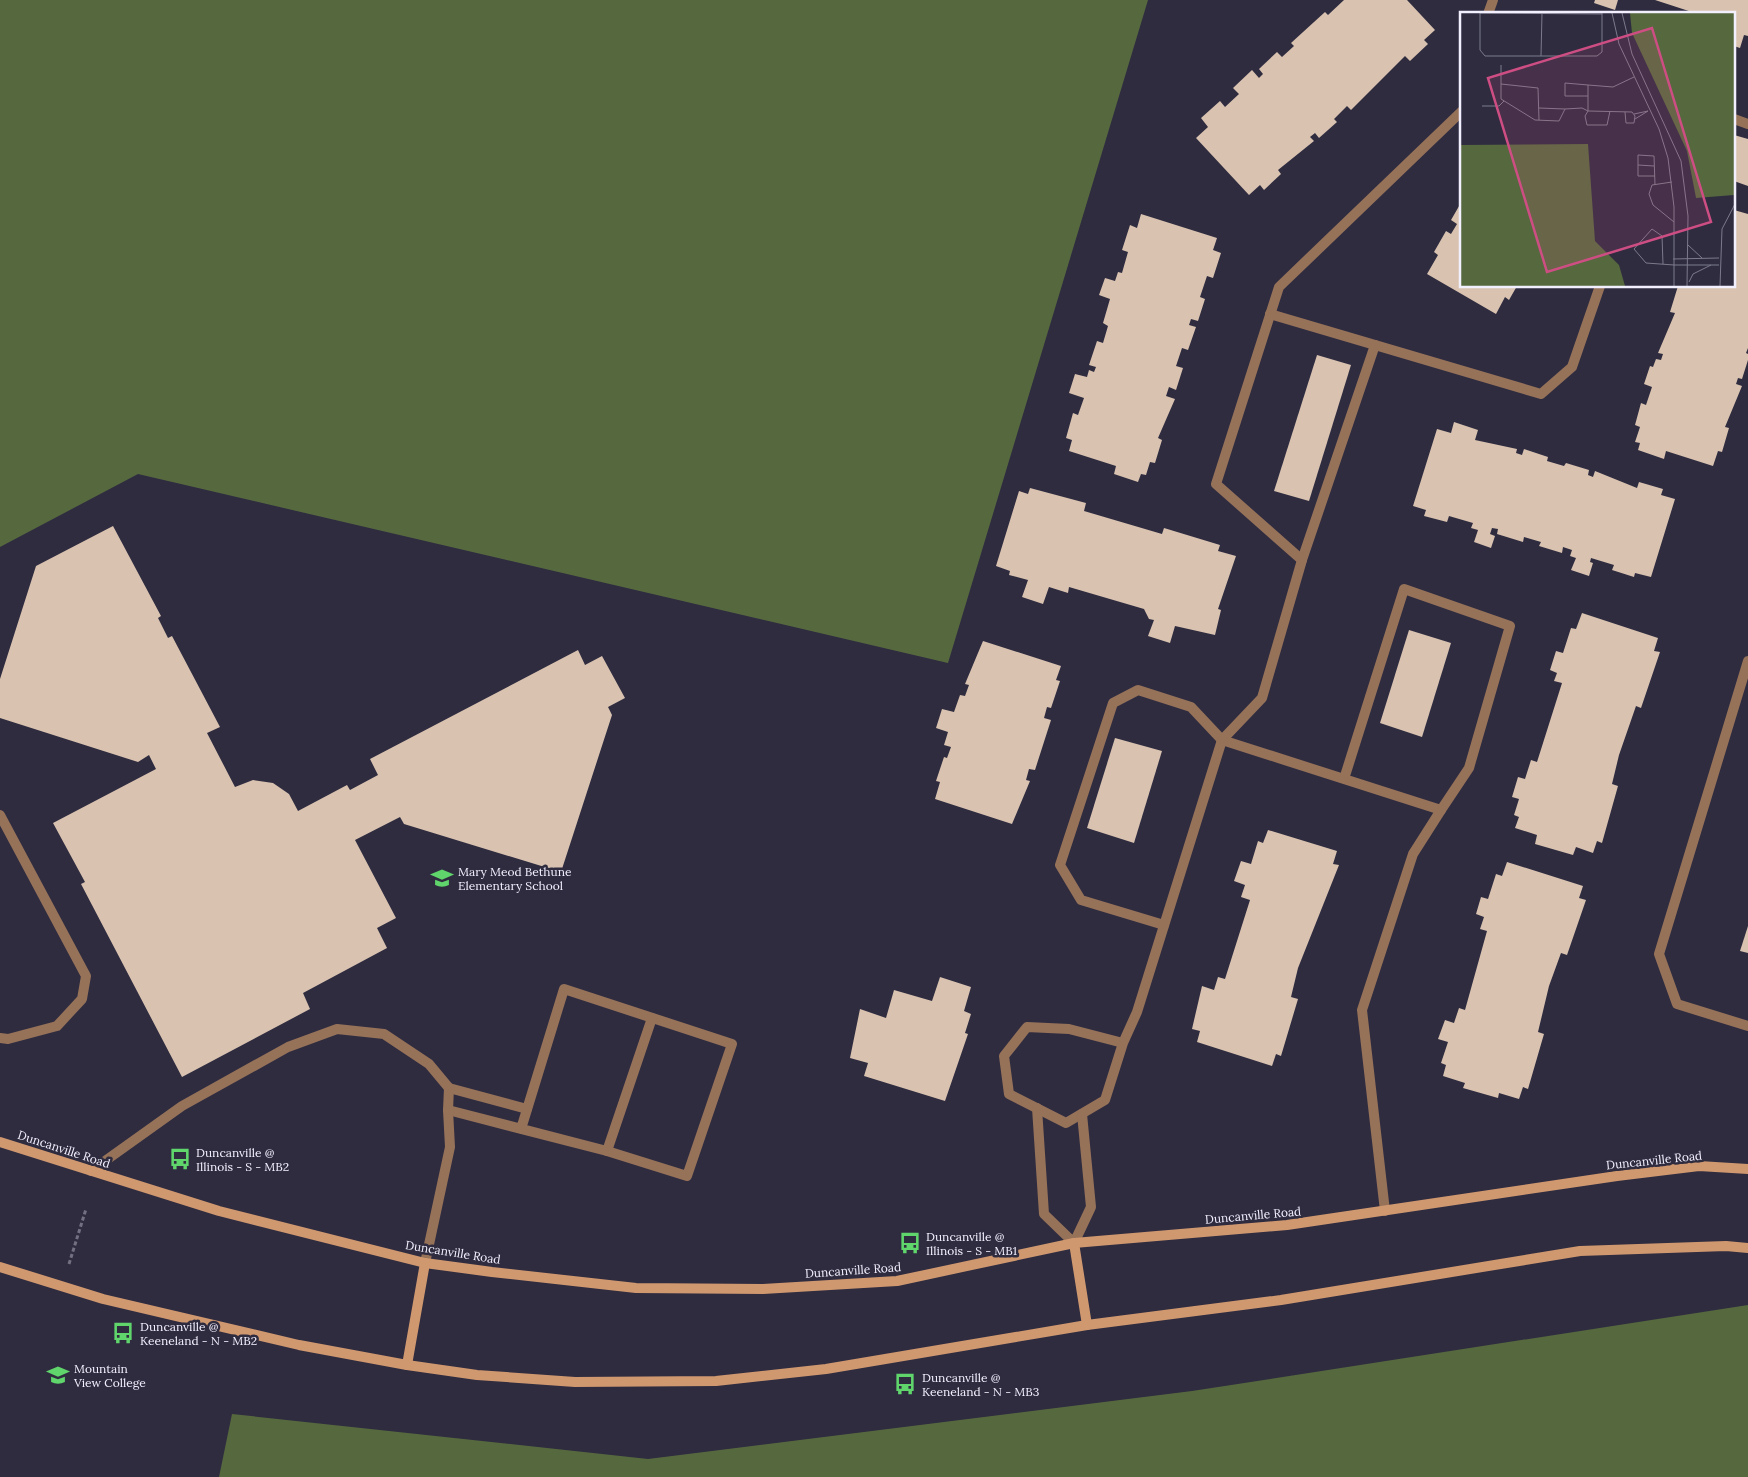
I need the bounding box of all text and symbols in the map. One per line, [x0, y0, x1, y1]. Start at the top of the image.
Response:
inset map [1460, 12, 1736, 288]
place label: Mary Meod Bethune Elementary School [458, 864, 572, 893]
school or university icon: Mary Meod Bethune Elementary School [429, 865, 455, 891]
street label: Duncanville Road [16, 1127, 112, 1171]
place label: Duncanville @ Illinois - S - MB2 [196, 1145, 289, 1174]
bus stop icon: Duncanville @ Illinois - S - MB2 [167, 1146, 193, 1172]
street label: Duncanville Road [1605, 1147, 1703, 1173]
street label: Duncanville Road [1204, 1203, 1302, 1227]
place label: Duncanville @ Illinois - S - MB1 [926, 1229, 1017, 1258]
bus stop icon: Duncanville @ Illinois - S - MB1 [897, 1230, 923, 1256]
street label: Duncanville Road [404, 1237, 502, 1267]
street label: Duncanville Road [804, 1259, 902, 1281]
place label: Duncanville @ Keeneland - N - MB2 [140, 1319, 257, 1348]
bus stop icon: Duncanville @ Keeneland - N - MB2 [110, 1320, 136, 1346]
place label: Mountain View College [73, 1361, 146, 1390]
school or university icon: Mountain View College [45, 1362, 71, 1388]
place label: Duncanville @ Keeneland - N - MB3 [922, 1370, 1040, 1399]
bus stop icon: Duncanville @ Keeneland - N - MB3 [892, 1371, 918, 1397]

